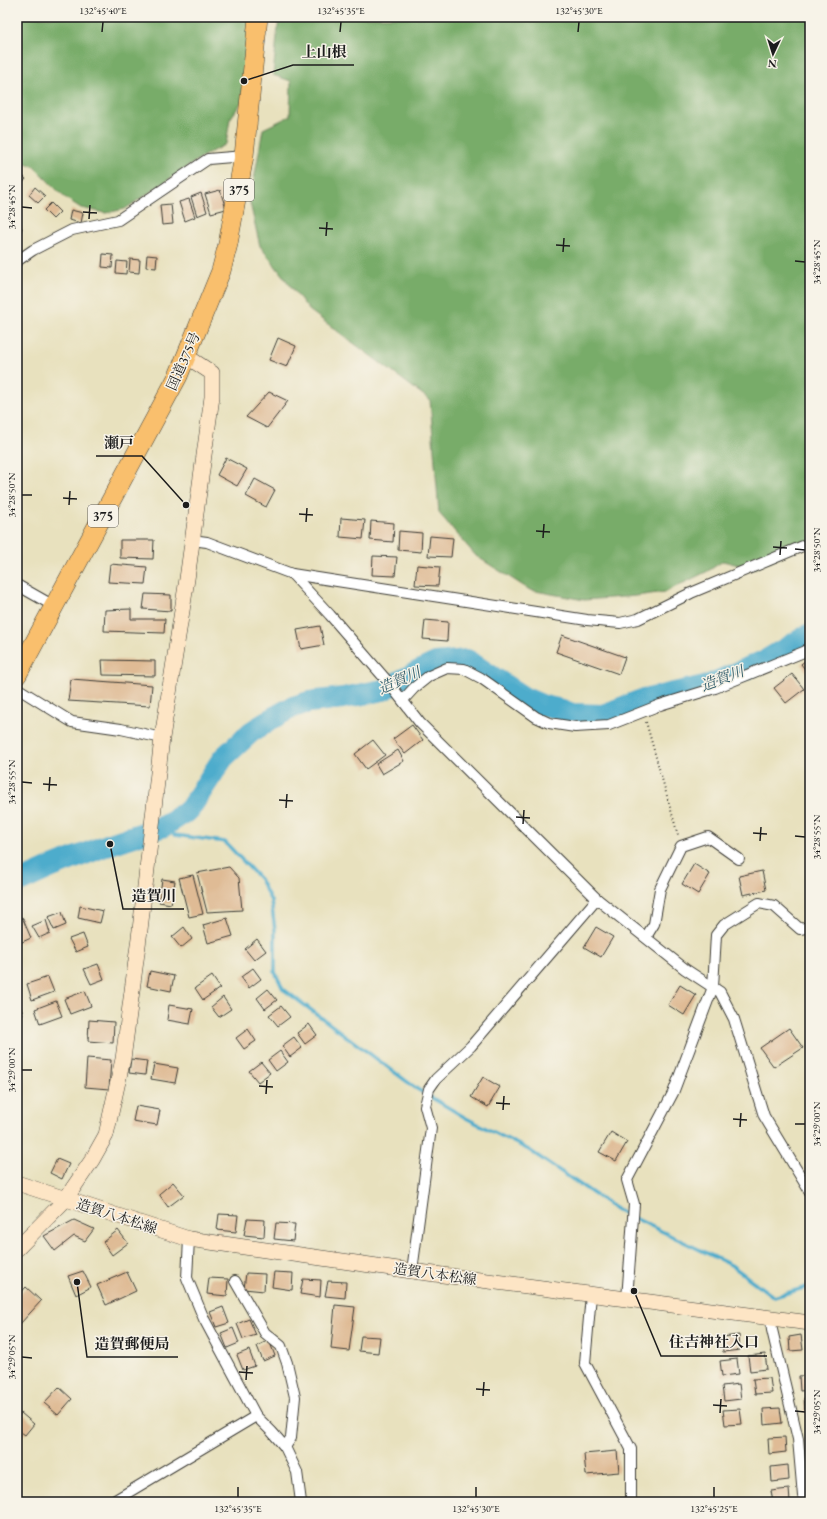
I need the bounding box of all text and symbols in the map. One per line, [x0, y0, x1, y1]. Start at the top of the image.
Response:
text: 132°45'40"E [79, 4, 127, 17]
text: 132°45'35"E [317, 4, 365, 17]
text: 132°45'30"E [555, 4, 603, 17]
north arrow [753, 34, 793, 74]
callout: 上山根 [293, 38, 354, 65]
text: 上山根 [301, 42, 347, 61]
text: N [767, 57, 777, 71]
road number: 375 [224, 179, 254, 201]
text: 34°28'45"N [5, 184, 18, 229]
text: 34°28'45"N [810, 239, 823, 284]
street label: 国道375号 [162, 329, 204, 393]
callout: 瀬戸 [96, 429, 142, 456]
text: 瀬戸 [104, 433, 134, 452]
text: 34°28'50"N [5, 472, 18, 517]
road number: 375 [88, 505, 118, 527]
text: 34°28'50"N [810, 527, 823, 572]
water label: 造賀川 [698, 660, 748, 695]
water label: 造賀川 [375, 661, 425, 698]
text: 34°28'55"N [5, 759, 18, 804]
text: 34°28'55"N [810, 814, 823, 859]
callout: 造賀川 [123, 882, 184, 909]
text: 造賀川 [131, 886, 177, 905]
text: 34°29'00"N [5, 1047, 18, 1092]
text: 34°29'00"N [810, 1101, 823, 1146]
street label: 造賀八本松線 [74, 1194, 160, 1238]
street label: 造賀八本松線 [392, 1259, 478, 1289]
callout: 住吉神社入口 [661, 1329, 767, 1356]
callout: 造賀郵便局 [87, 1330, 178, 1357]
text: 住吉神社入口 [669, 1332, 759, 1351]
text: 34°29'05"N [5, 1334, 18, 1379]
text: 造賀郵便局 [94, 1334, 170, 1353]
text: 34°29'05"N [810, 1389, 823, 1434]
text: 132°45'35"E [214, 1502, 262, 1515]
text: 132°45'30"E [452, 1502, 500, 1515]
text: 132°45'25"E [690, 1502, 738, 1515]

